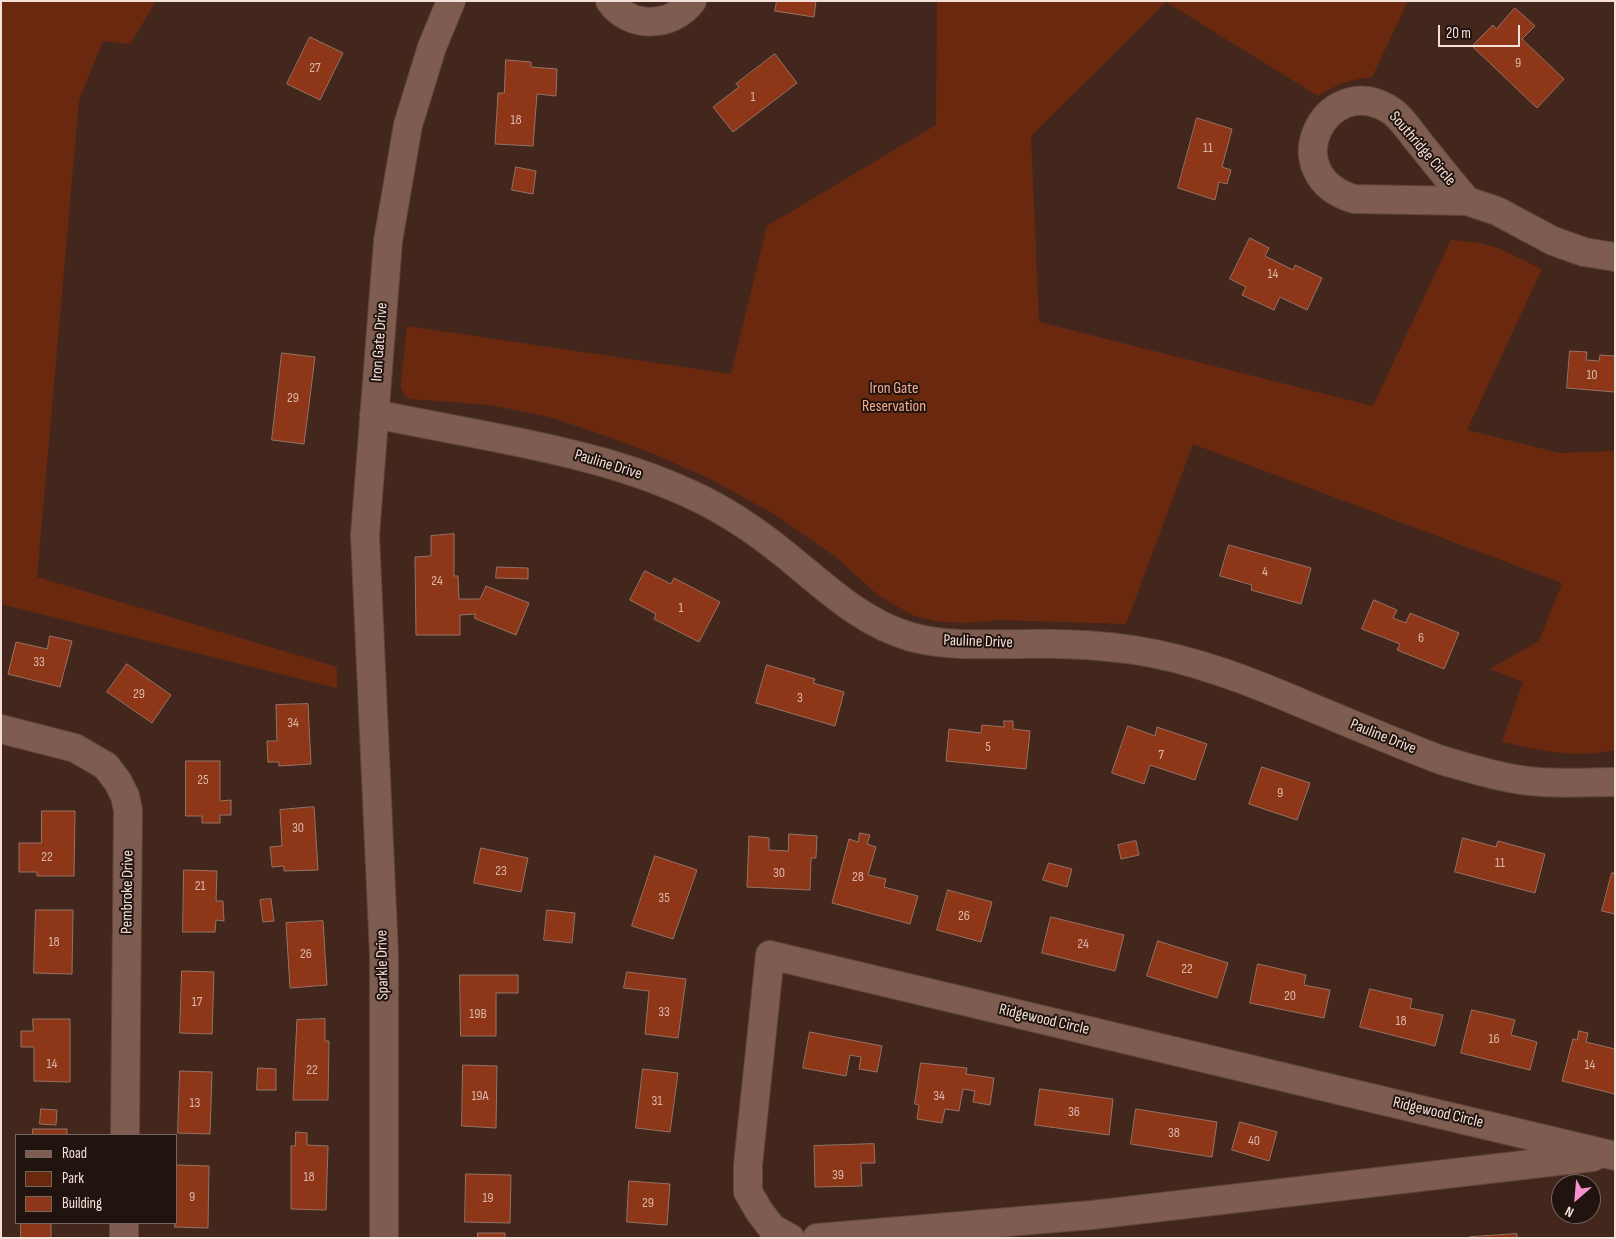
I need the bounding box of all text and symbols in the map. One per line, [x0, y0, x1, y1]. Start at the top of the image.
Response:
scale bar [1441, 15, 1524, 47]
text: 20 m [1446, 24, 1471, 43]
house number: 9 [1515, 55, 1521, 71]
house number: 27 [309, 60, 321, 76]
house number: 1 [751, 89, 755, 105]
street label: Southridge Circle [1384, 108, 1460, 190]
house number: 18 [510, 112, 522, 128]
house number: 11 [1203, 140, 1213, 156]
house number: 14 [1268, 266, 1278, 282]
street label: Iron Gate Drive [368, 302, 392, 382]
house number: 10 [1586, 367, 1598, 383]
park label: Iron Gate Reservation [862, 379, 926, 417]
house number: 29 [287, 390, 299, 406]
street label: Pauline Drive [572, 446, 644, 484]
house number: 4 [1262, 564, 1268, 580]
house number: 24 [431, 573, 443, 589]
house number: 1 [679, 600, 683, 616]
house number: 6 [1418, 630, 1424, 646]
street label: Pauline Drive [943, 631, 1013, 653]
house number: 33 [33, 654, 45, 670]
house number: 29 [133, 686, 145, 702]
house number: 3 [797, 690, 803, 706]
house number: 34 [287, 715, 299, 731]
street label: Pauline Drive [1347, 715, 1419, 759]
house number: 5 [985, 739, 991, 755]
house number: 7 [1158, 747, 1164, 763]
house number: 25 [197, 772, 209, 788]
house number: 9 [1277, 785, 1283, 801]
house number: 30 [292, 820, 304, 836]
house number: 22 [41, 849, 53, 865]
street label: Pembroke Drive [118, 850, 138, 934]
house number: 11 [1495, 855, 1505, 871]
house number: 23 [495, 863, 507, 879]
house number: 30 [773, 865, 785, 881]
house number: 28 [852, 869, 864, 885]
house number: 21 [195, 878, 205, 894]
house number: 35 [658, 890, 670, 906]
house number: 26 [958, 908, 970, 924]
street label: Sparkle Drive [373, 930, 393, 1000]
house number: 18 [48, 934, 60, 950]
house number: 24 [1077, 936, 1089, 952]
house number: 26 [300, 946, 312, 962]
house number: 22 [1181, 961, 1193, 977]
house number: 20 [1284, 988, 1296, 1004]
house number: 17 [192, 994, 202, 1010]
street label: Ridgewood Circle [997, 1000, 1091, 1040]
house number: 33 [658, 1004, 670, 1020]
house number: 19B [469, 1006, 487, 1022]
house number: 18 [1395, 1013, 1407, 1029]
house number: 16 [1488, 1031, 1500, 1047]
house number: 14 [47, 1056, 57, 1072]
house number: 14 [1585, 1057, 1595, 1073]
house number: 22 [306, 1062, 318, 1078]
house number: 19A [471, 1088, 489, 1104]
house number: 34 [933, 1088, 945, 1104]
house number: 31 [652, 1093, 662, 1109]
street label: Ridgewood Circle [1391, 1093, 1485, 1133]
house number: 13 [190, 1095, 200, 1111]
house number: 36 [1068, 1104, 1080, 1120]
house number: 38 [1168, 1125, 1180, 1141]
house number: 40 [1248, 1133, 1260, 1149]
legend [15, 1134, 178, 1224]
text: Road [62, 1144, 87, 1163]
house number: 39 [832, 1167, 844, 1183]
text: Park [62, 1169, 84, 1188]
house number: 18 [303, 1169, 315, 1185]
north arrow [1551, 1174, 1601, 1224]
house number: 9 [189, 1189, 195, 1205]
house number: 19 [482, 1190, 494, 1206]
text: Building [62, 1194, 102, 1213]
house number: 29 [642, 1195, 654, 1211]
text: N [1562, 1203, 1577, 1221]

